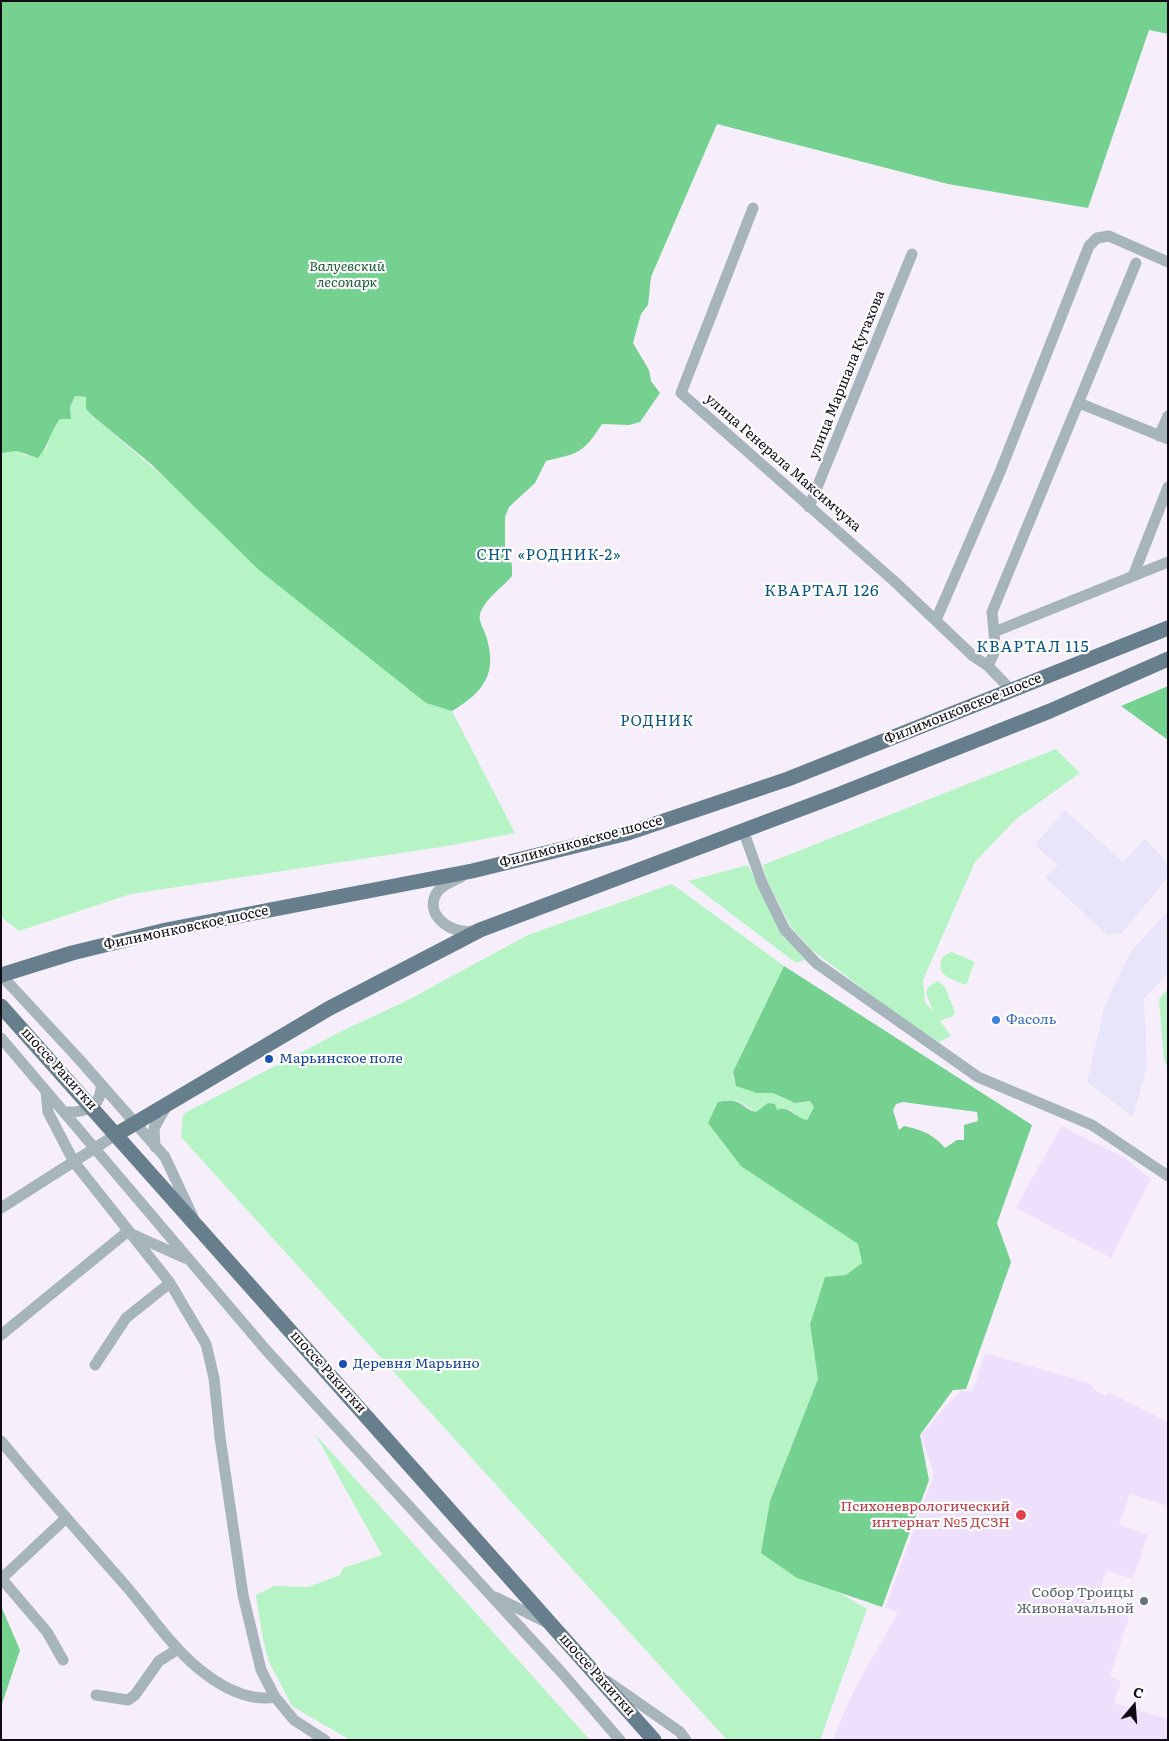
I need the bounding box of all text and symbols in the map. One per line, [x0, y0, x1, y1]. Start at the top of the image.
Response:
park label: Валуевский лесопарк [309, 259, 385, 292]
street label: улица Маршала Кутахова [805, 288, 889, 462]
street label: улица Генерала Максимчука [701, 391, 865, 535]
district label: СНТ «РОДНИК-2» [475, 547, 623, 565]
district label: КВАРТАЛ 126 [763, 581, 881, 601]
district label: КВАРТАЛ 115 [975, 637, 1091, 657]
street label: Филимонковское шоссе [882, 670, 1044, 748]
district label: РОДНИК [619, 713, 695, 731]
street label: Филимонковское шоссе [498, 812, 664, 872]
street label: Филимонковское шоссе [102, 902, 270, 954]
place label: Фасоль [1006, 1012, 1056, 1028]
marker: Фасоль [990, 1014, 1002, 1026]
street label: шоссе Ракитки [18, 1024, 100, 1114]
place label: Марьинское поле [279, 1051, 403, 1067]
marker: Марьинское поле [263, 1053, 275, 1065]
street label: шоссе Ракитки [287, 1327, 369, 1417]
place label: Деревня Марьино [353, 1356, 480, 1372]
marker: Деревня Марьино [337, 1358, 349, 1370]
place label: Психоневрологический интернат №5 ДСЗН [840, 1499, 1010, 1531]
marker: Психоневрологический интернат №5 ДСЗН [1014, 1508, 1028, 1522]
place label: Собор Троицы Живоначальной [1017, 1585, 1134, 1618]
marker: Собор Троицы Живоначальной [1138, 1595, 1150, 1607]
street label: шоссе Ракитки [556, 1630, 638, 1720]
north arrow [1109, 1681, 1159, 1731]
text: С [1131, 1681, 1146, 1703]

